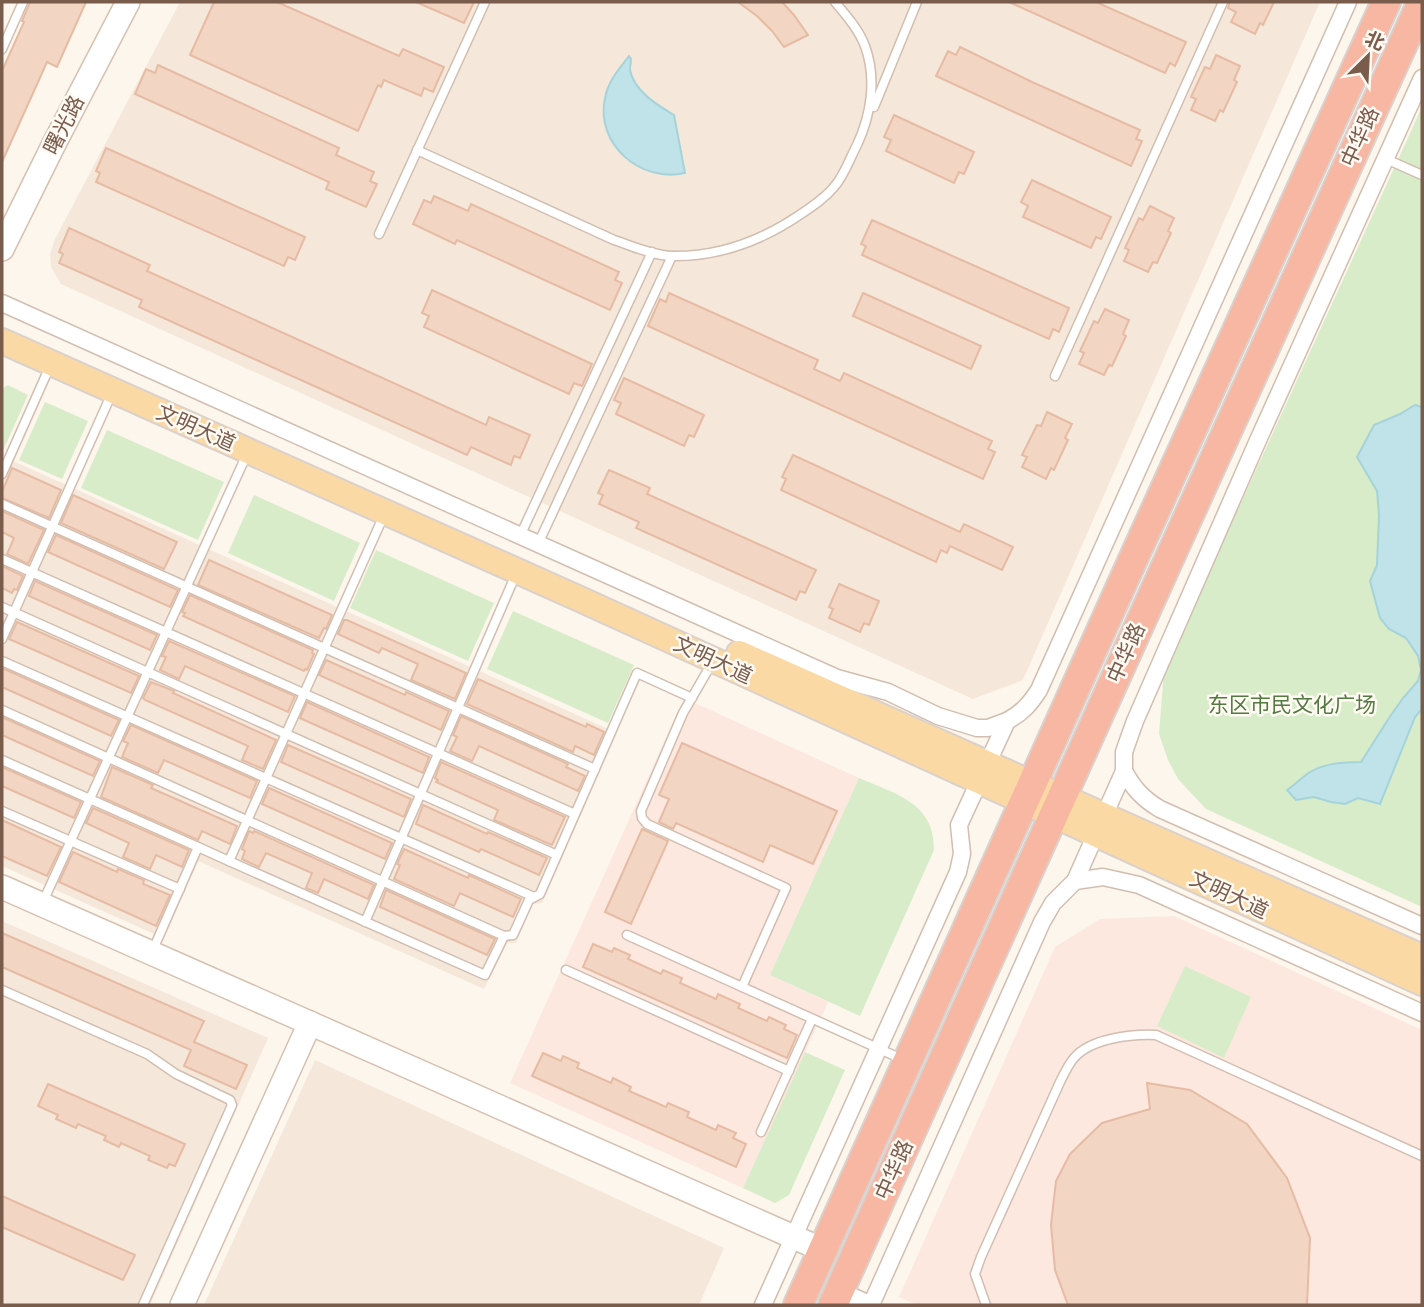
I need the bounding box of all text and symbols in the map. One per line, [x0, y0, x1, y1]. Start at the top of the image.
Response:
north arrow [1333, 21, 1403, 91]
text: 北 [1361, 27, 1388, 56]
street label: 曙光路 [38, 91, 90, 159]
street label: 中华路 [1335, 103, 1385, 171]
street label: 文明大道 [152, 399, 240, 457]
street label: 中华路 [1101, 619, 1151, 687]
street label: 文明大道 [669, 630, 757, 690]
park label: 东区市民文化广场 [1208, 692, 1376, 718]
street label: 文明大道 [1185, 865, 1273, 925]
street label: 中华路 [869, 1136, 919, 1204]

